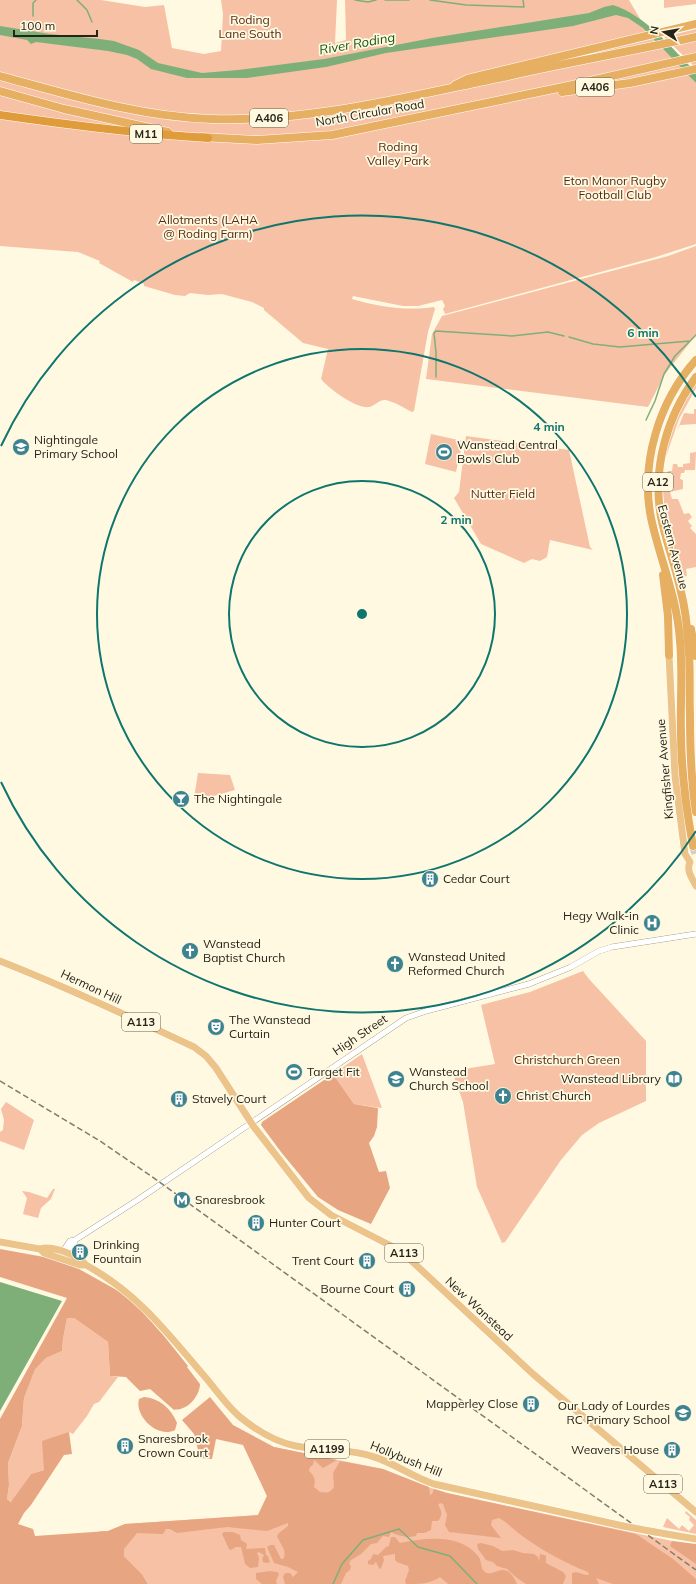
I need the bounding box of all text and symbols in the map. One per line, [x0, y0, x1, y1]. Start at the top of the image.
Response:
scale bar [14, 12, 97, 38]
park label: Roding Lane South [219, 12, 281, 41]
north arrow [644, 12, 684, 52]
text: 100 m [20, 18, 55, 33]
text: N [647, 25, 662, 36]
water label: River Roding [318, 28, 396, 58]
road number: A406 [576, 78, 614, 96]
street label: North Circular Road [314, 96, 425, 129]
road number: A406 [250, 109, 288, 127]
road number: M11 [130, 125, 162, 143]
park label: Roding Valley Park [367, 139, 430, 168]
park label: Eton Manor Rugby Football Club [564, 173, 667, 202]
park label: Allotments (LAHA @ Roding Farm) [158, 212, 258, 241]
text: 6 min [627, 325, 659, 340]
text: 4 min [533, 419, 565, 434]
place label: Nightingale Primary School [34, 432, 118, 461]
school or university icon: Nightingale Primary School [11, 437, 31, 457]
place label: Wanstead Central Bowls Club [457, 437, 558, 466]
sports icon: Wanstead Central Bowls Club [434, 442, 454, 462]
road number: A12 [643, 473, 673, 491]
park label: Nutter Field [471, 486, 535, 501]
street label: Eastern Avenue [655, 503, 692, 591]
text: 2 min [440, 512, 472, 527]
centre of rings [355, 607, 369, 621]
street label: Kingfisher Avenue [653, 718, 676, 820]
bar icon: The Nightingale [171, 789, 191, 809]
place label: The Nightingale [194, 791, 282, 806]
building icon: Cedar Court [420, 869, 440, 889]
place label: Cedar Court [443, 871, 510, 886]
place label: Hegy Walk-in Clinic [563, 908, 639, 937]
hospital icon: Hegy Walk-in Clinic [642, 913, 662, 933]
place label: Wanstead Baptist Church [203, 936, 285, 965]
church icon: Wanstead Baptist Church [180, 941, 200, 961]
place label: Wanstead United Reformed Church [408, 949, 506, 978]
church icon: Wanstead United Reformed Church [385, 954, 405, 974]
street label: Hermon Hill [58, 966, 124, 1007]
street label: High Street [330, 1011, 390, 1058]
place label: The Wanstead Curtain [229, 1012, 311, 1041]
road number: A113 [122, 1013, 160, 1031]
theatre icon: The Wanstead Curtain [206, 1017, 226, 1037]
park label: Christchurch Green [514, 1052, 620, 1067]
sports icon: Target Fit [284, 1062, 304, 1082]
place label: Target Fit [307, 1064, 360, 1079]
place label: Wanstead Church School [409, 1064, 489, 1093]
school or university icon: Wanstead Church School [386, 1069, 406, 1089]
library icon: Wanstead Library [664, 1069, 684, 1089]
place label: Wanstead Library [561, 1071, 662, 1086]
church icon: Christ Church [493, 1086, 513, 1106]
place label: Christ Church [516, 1088, 591, 1103]
building icon: Stavely Court [169, 1089, 189, 1109]
place label: Stavely Court [192, 1091, 266, 1106]
metro station icon: Snaresbrook [172, 1190, 192, 1210]
place label: Snaresbrook [195, 1192, 266, 1207]
building icon: Hunter Court [246, 1213, 266, 1233]
place label: Hunter Court [269, 1215, 341, 1230]
place label: Drinking Fountain [93, 1237, 142, 1266]
building icon: Drinking Fountain [70, 1242, 90, 1262]
road number: A113 [385, 1244, 423, 1262]
building icon: Trent Court [357, 1251, 377, 1271]
place label: Trent Court [292, 1253, 354, 1268]
street label: New Wanstead [442, 1274, 516, 1344]
building icon: Bourne Court [397, 1279, 417, 1299]
place label: Bourne Court [321, 1281, 394, 1296]
building icon: Mapperley Close [521, 1394, 541, 1414]
place label: Mapperley Close [426, 1396, 518, 1411]
place label: Our Lady of Lourdes RC Primary School [558, 1398, 670, 1427]
school or university icon: Our Lady of Lourdes RC Primary School [673, 1403, 693, 1423]
place label: Snaresbrook Crown Court [138, 1431, 209, 1460]
building icon: Snaresbrook Crown Court [115, 1436, 135, 1456]
street label: Hollybush Hill [368, 1437, 444, 1480]
road number: A1199 [305, 1440, 349, 1458]
building icon: Weavers House [662, 1440, 682, 1460]
place label: Weavers House [571, 1442, 659, 1457]
road number: A113 [644, 1475, 682, 1493]

